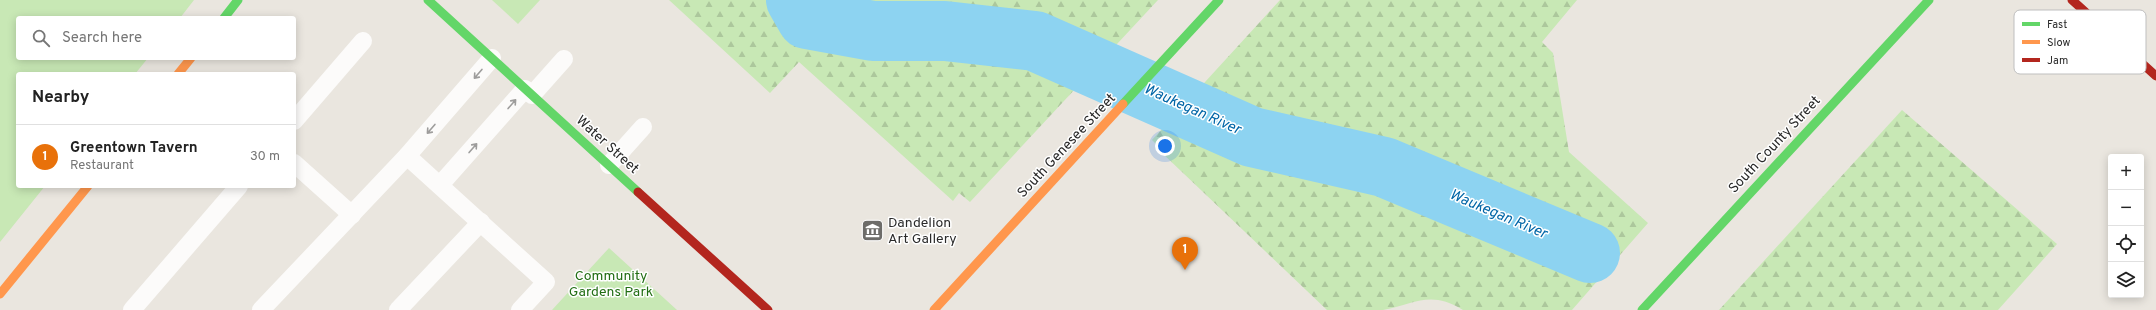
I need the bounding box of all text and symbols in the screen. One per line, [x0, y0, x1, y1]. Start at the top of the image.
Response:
legend [2014, 10, 2146, 74]
search box [16, 16, 296, 60]
text: Fast [2047, 18, 2067, 32]
icon: search [30, 27, 52, 49]
text: Search here [62, 29, 142, 48]
text: Slow [2047, 36, 2070, 50]
text: Jam [2047, 54, 2068, 68]
one-way arrow [474, 68, 483, 78]
water label: Waukegan River [1140, 80, 1245, 140]
text: Nearby [32, 87, 89, 109]
street label: South Genesee Street [1014, 90, 1120, 202]
street label: South County Street [1726, 93, 1824, 197]
one-way arrow [508, 99, 517, 109]
street label: Water Street [572, 112, 642, 178]
one-way arrow [426, 123, 435, 134]
your location [1155, 136, 1175, 156]
text: Greentown Tavern [70, 139, 198, 158]
one-way arrow [469, 143, 478, 153]
text: 1 [42, 149, 48, 165]
text: 30 m [250, 149, 280, 165]
map controls [2108, 154, 2144, 298]
button: + [2108, 154, 2144, 190]
text: Restaurant [70, 158, 134, 174]
water label: Waukegan River [1446, 186, 1551, 245]
button: − [2108, 190, 2144, 226]
place label: Dandelion Art Gallery [888, 215, 957, 248]
museum icon: Dandelion Art Gallery [860, 218, 886, 244]
button: locate [2108, 226, 2144, 262]
pin: 1 [1172, 237, 1198, 270]
button: layers [2108, 262, 2144, 298]
park label: Community Gardens Park [569, 268, 653, 301]

